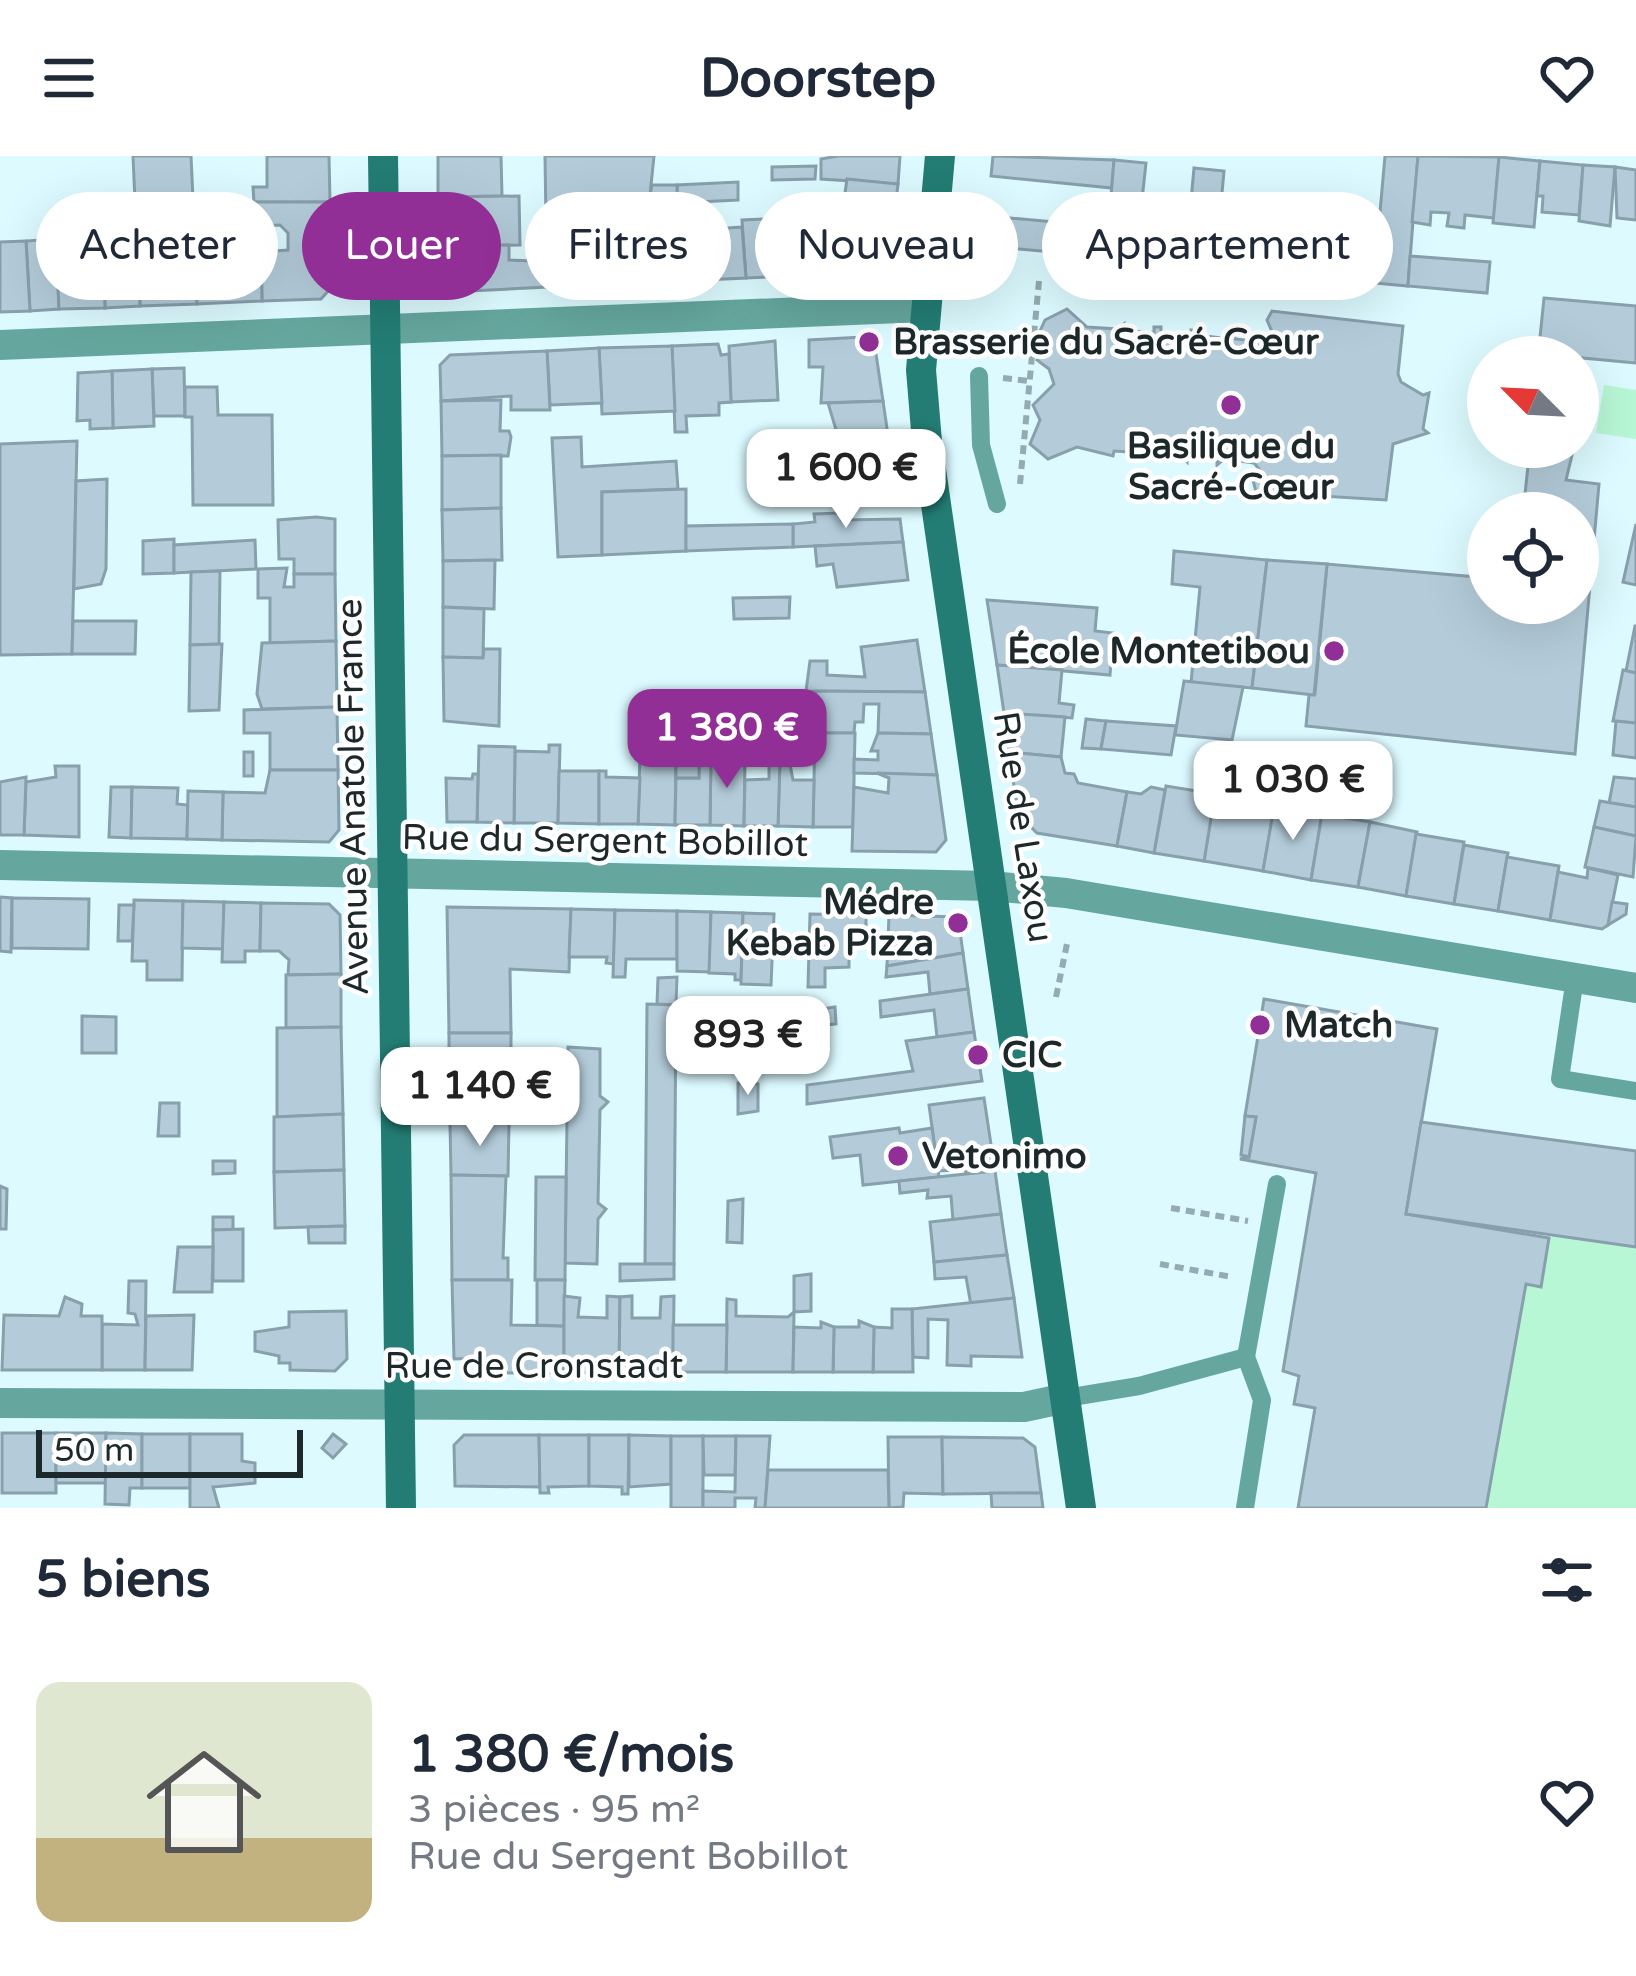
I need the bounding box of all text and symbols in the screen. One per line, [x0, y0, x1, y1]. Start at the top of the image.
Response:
icon: menu [36, 45, 102, 111]
icon: heart [1534, 45, 1600, 111]
text: Doorstep [700, 46, 936, 111]
chip: Acheter [36, 192, 278, 300]
chip: Louer [302, 192, 501, 300]
chip: Filtres [525, 192, 731, 300]
chip: Nouveau [755, 192, 1018, 300]
chip: Appartement [1042, 192, 1393, 300]
place label: Brasserie du Sacré-Cœur [893, 321, 1320, 364]
marker: Brasserie du Sacré-Cœur [856, 329, 882, 355]
north arrow [1467, 336, 1599, 468]
map controls [1467, 336, 1599, 624]
marker: Basilique du Sacré-Cœur [1218, 392, 1244, 418]
place label: Basilique du Sacré-Cœur [1127, 425, 1335, 509]
pin: 1 600 € [735, 429, 957, 531]
text: 1 600 € [774, 444, 918, 491]
button: locate [1467, 492, 1599, 624]
street label: Avenue Anatole France [328, 598, 378, 996]
place label: École Montetibou [1007, 629, 1310, 673]
marker: École Montetibou [1321, 638, 1347, 664]
pin: 1 380 € [616, 689, 838, 791]
text: 1 380 € [655, 704, 799, 751]
street label: Rue de Laxou [983, 708, 1063, 946]
pin: 1 030 € [1182, 741, 1404, 843]
text: 1 030 € [1221, 756, 1365, 803]
street label: Rue du Sergent Bobillot [401, 816, 809, 866]
place label: Médre Kebab Pizza [726, 881, 934, 965]
marker: Médre Kebab Pizza [945, 910, 971, 936]
pin: 893 € [664, 996, 832, 1098]
place label: Match [1284, 1004, 1393, 1047]
text: 893 € [693, 1011, 803, 1058]
marker: Match [1247, 1012, 1273, 1038]
place label: CIC [1002, 1034, 1062, 1077]
marker: CIC [965, 1042, 991, 1068]
pin: 1 140 € [369, 1047, 591, 1149]
text: 1 140 € [408, 1062, 552, 1109]
place label: Vetonimo [922, 1135, 1087, 1178]
marker: Vetonimo [885, 1143, 911, 1169]
street label: Rue de Cronstadt [384, 1345, 684, 1388]
scale bar [36, 1424, 303, 1477]
text: 50 m [54, 1431, 134, 1470]
icon: filters [1534, 1547, 1600, 1613]
text: 5 biens [36, 1549, 211, 1611]
text: 1 380 €/mois [408, 1724, 734, 1786]
icon: home [132, 1730, 276, 1874]
icon: heart [1534, 1769, 1600, 1835]
text: 3 pièces · 95 m² [408, 1786, 700, 1833]
text: Rue du Sergent Bobillot [408, 1833, 848, 1880]

